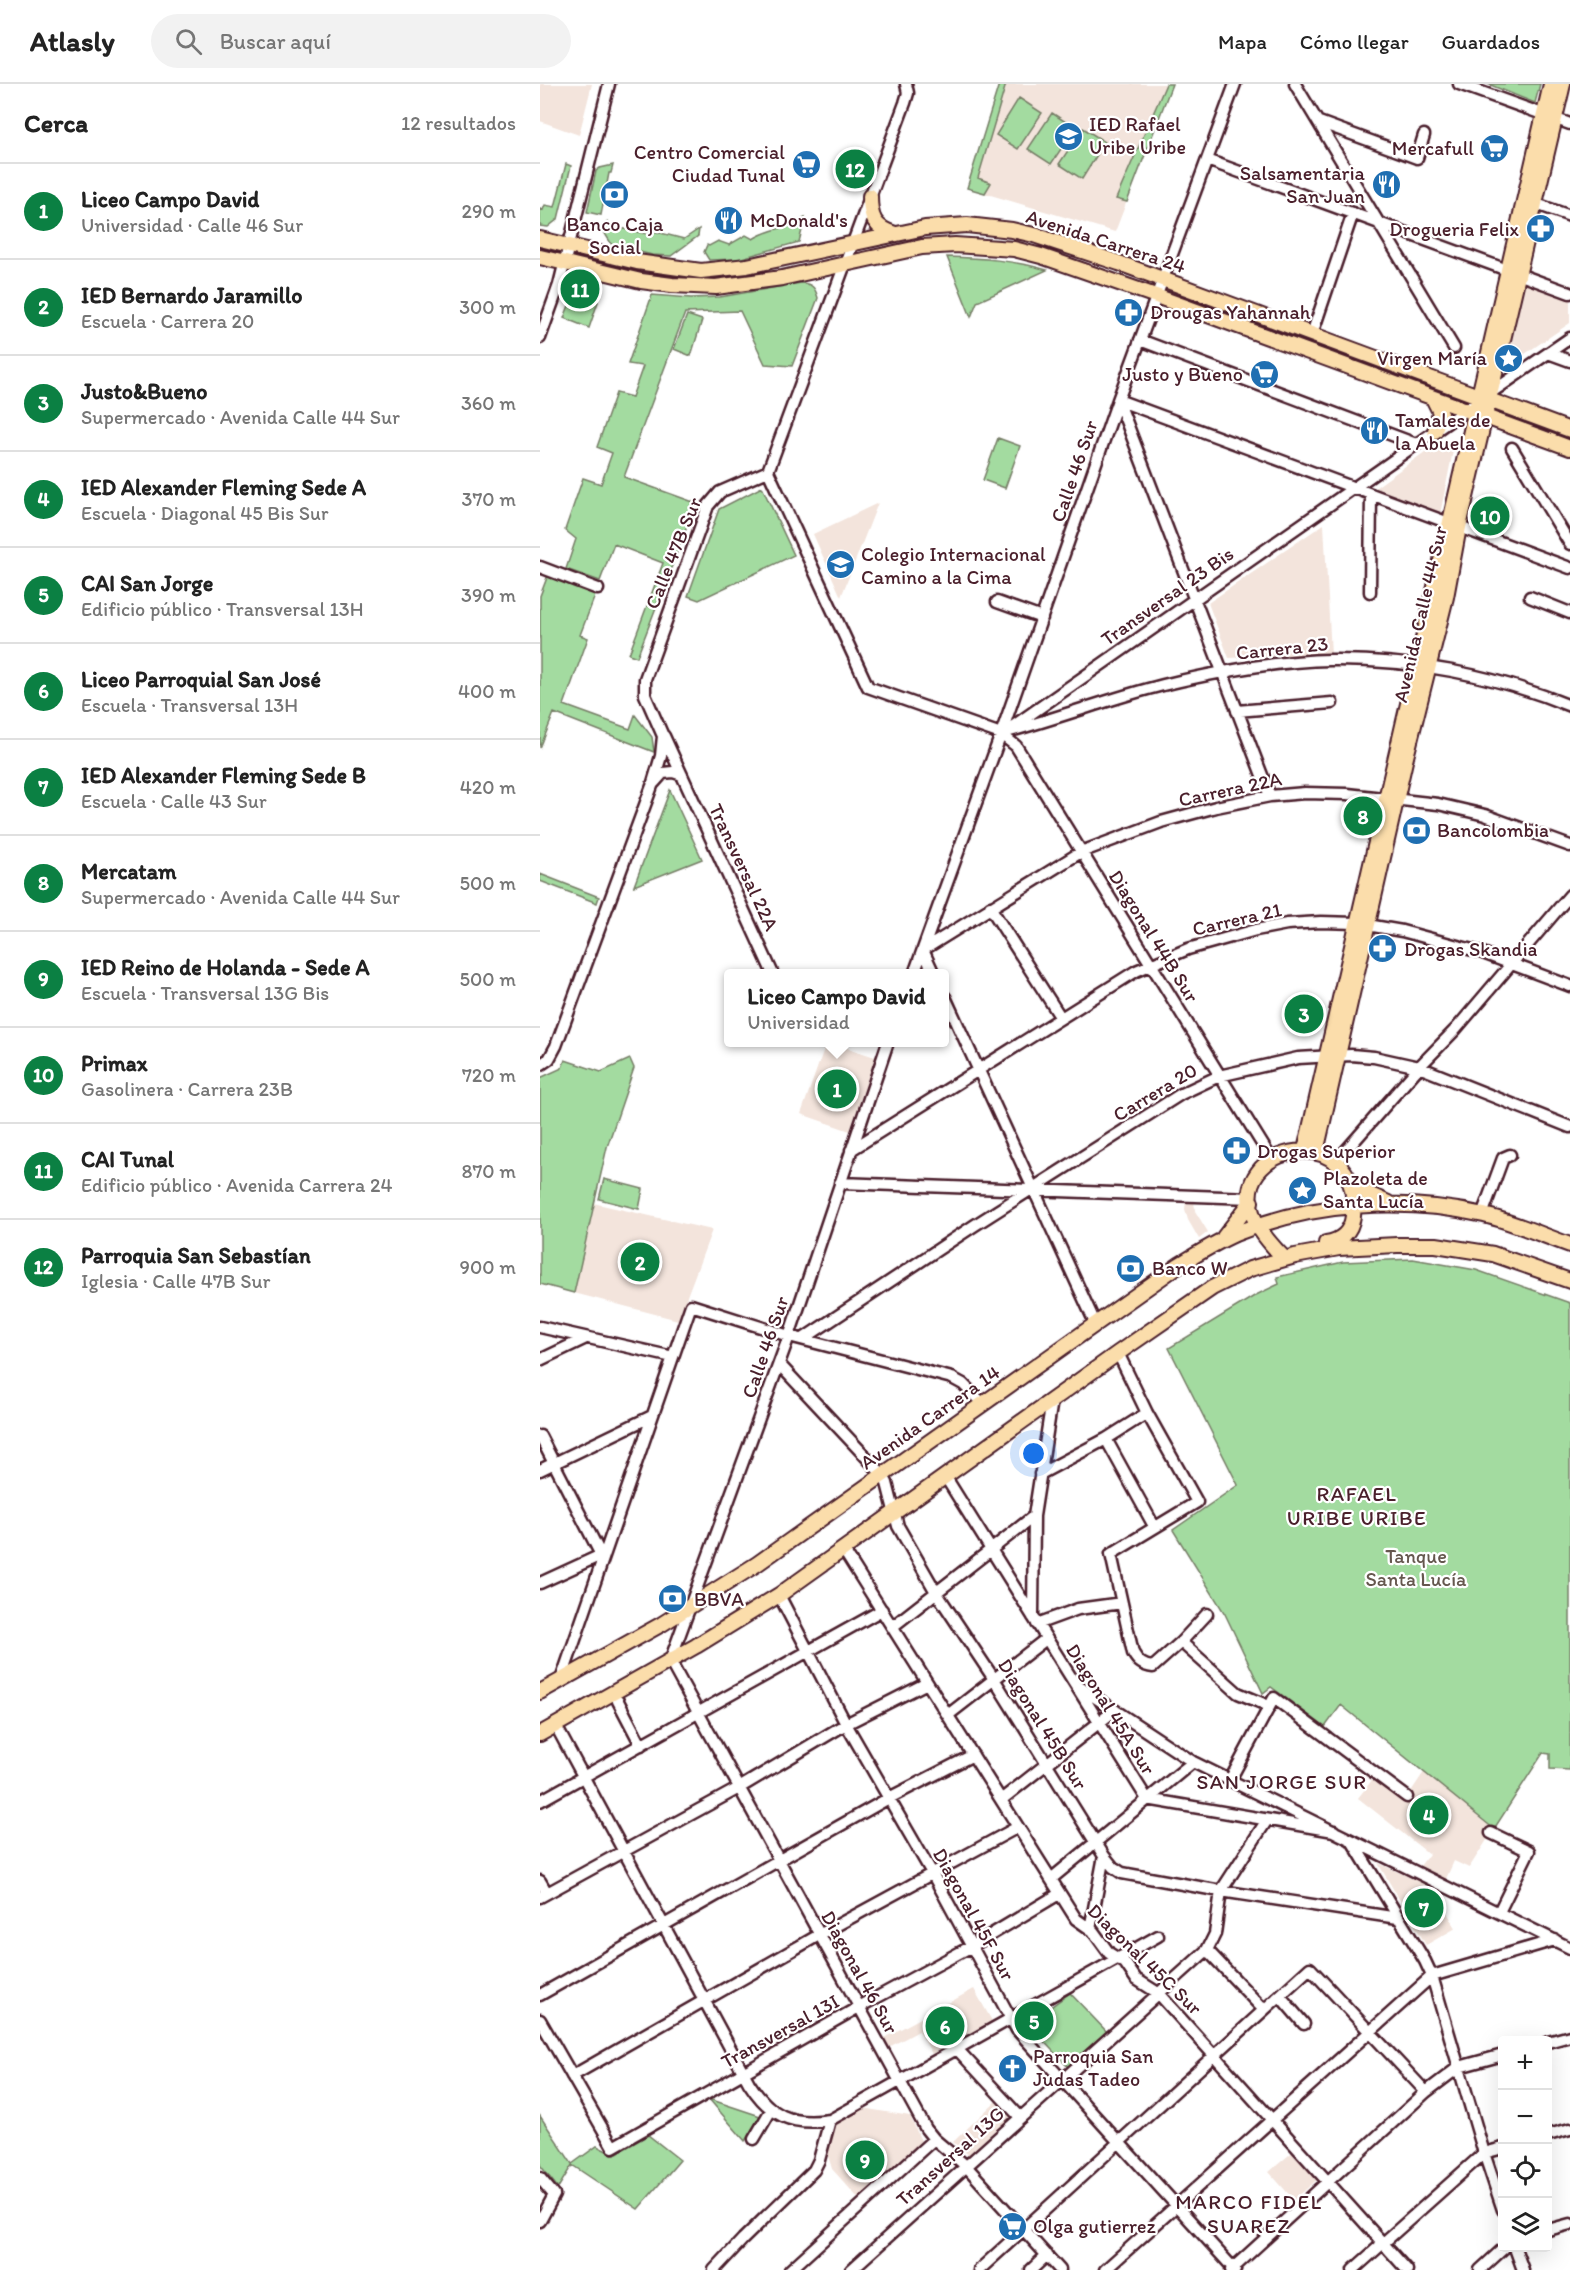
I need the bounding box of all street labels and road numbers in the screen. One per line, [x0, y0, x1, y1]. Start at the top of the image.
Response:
street label: Avenida Carrera 24 [1023, 204, 1189, 278]
street label: Calle 46 Sur [1045, 417, 1103, 525]
street label: Calle 47B Sur [640, 494, 706, 612]
street label: Avenida Calle 44 Sur [1388, 523, 1452, 705]
street label: Transversal 23 Bis [1096, 541, 1238, 651]
street label: Carrera 23 [1235, 631, 1329, 665]
street label: Carrera 22A [1176, 766, 1284, 812]
street label: Transversal 22A [704, 800, 784, 935]
street label: Diagonal 44B Sur [1104, 865, 1204, 1007]
street label: Carrera 21 [1190, 897, 1284, 941]
street label: Carrera 20 [1109, 1058, 1201, 1126]
street label: Calle 46 Sur [736, 1293, 794, 1401]
street label: Avenida Carrera 14 [855, 1360, 1005, 1474]
street label: Diagonal 45A Sur [1061, 1639, 1161, 1779]
street label: Diagonal 45B Sur [993, 1654, 1093, 1794]
street label: Diagonal 45F Sur [928, 1844, 1020, 1984]
street label: Diagonal 45C Sur [1083, 1898, 1207, 2020]
street label: Diagonal 46 Sur [816, 1906, 904, 2038]
street label: Transversal 13I [717, 1989, 843, 2073]
street label: Transversal 13G [891, 2101, 1009, 2211]

